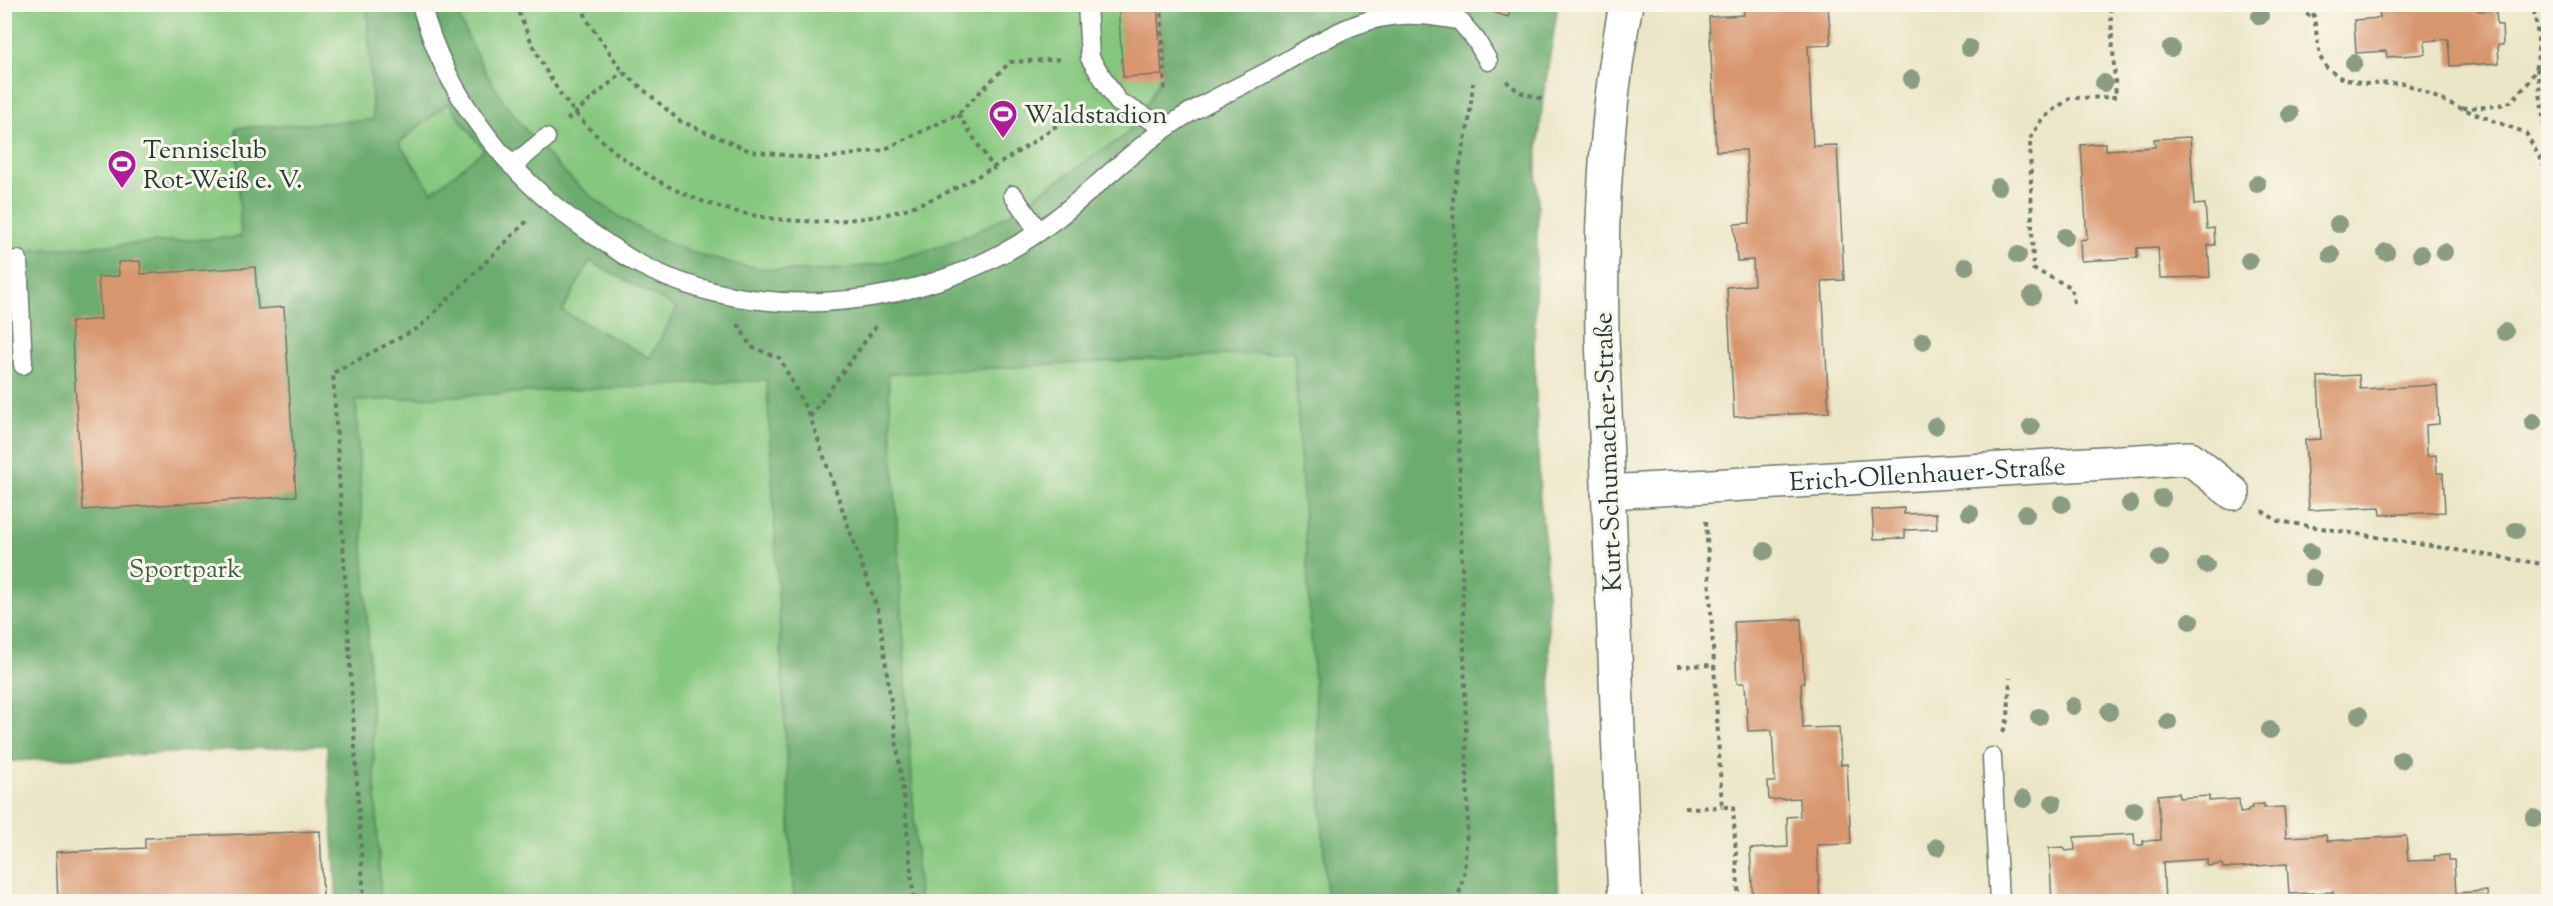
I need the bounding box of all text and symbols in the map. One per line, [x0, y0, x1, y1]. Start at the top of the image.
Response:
sports icon: Waldstadion [987, 98, 1019, 140]
place label: Waldstadion [1024, 98, 1167, 135]
place label: Tennisclub Rot-Weiß e. V. [143, 133, 303, 200]
sports icon: Tennisclub Rot-Weiß e. V. [106, 148, 138, 190]
street label: Kurt-Schumacher-Straße [1586, 311, 1633, 592]
street label: Erich-Ollenhauer-Straße [1788, 449, 2067, 502]
park label: Sportpark [129, 552, 241, 589]

